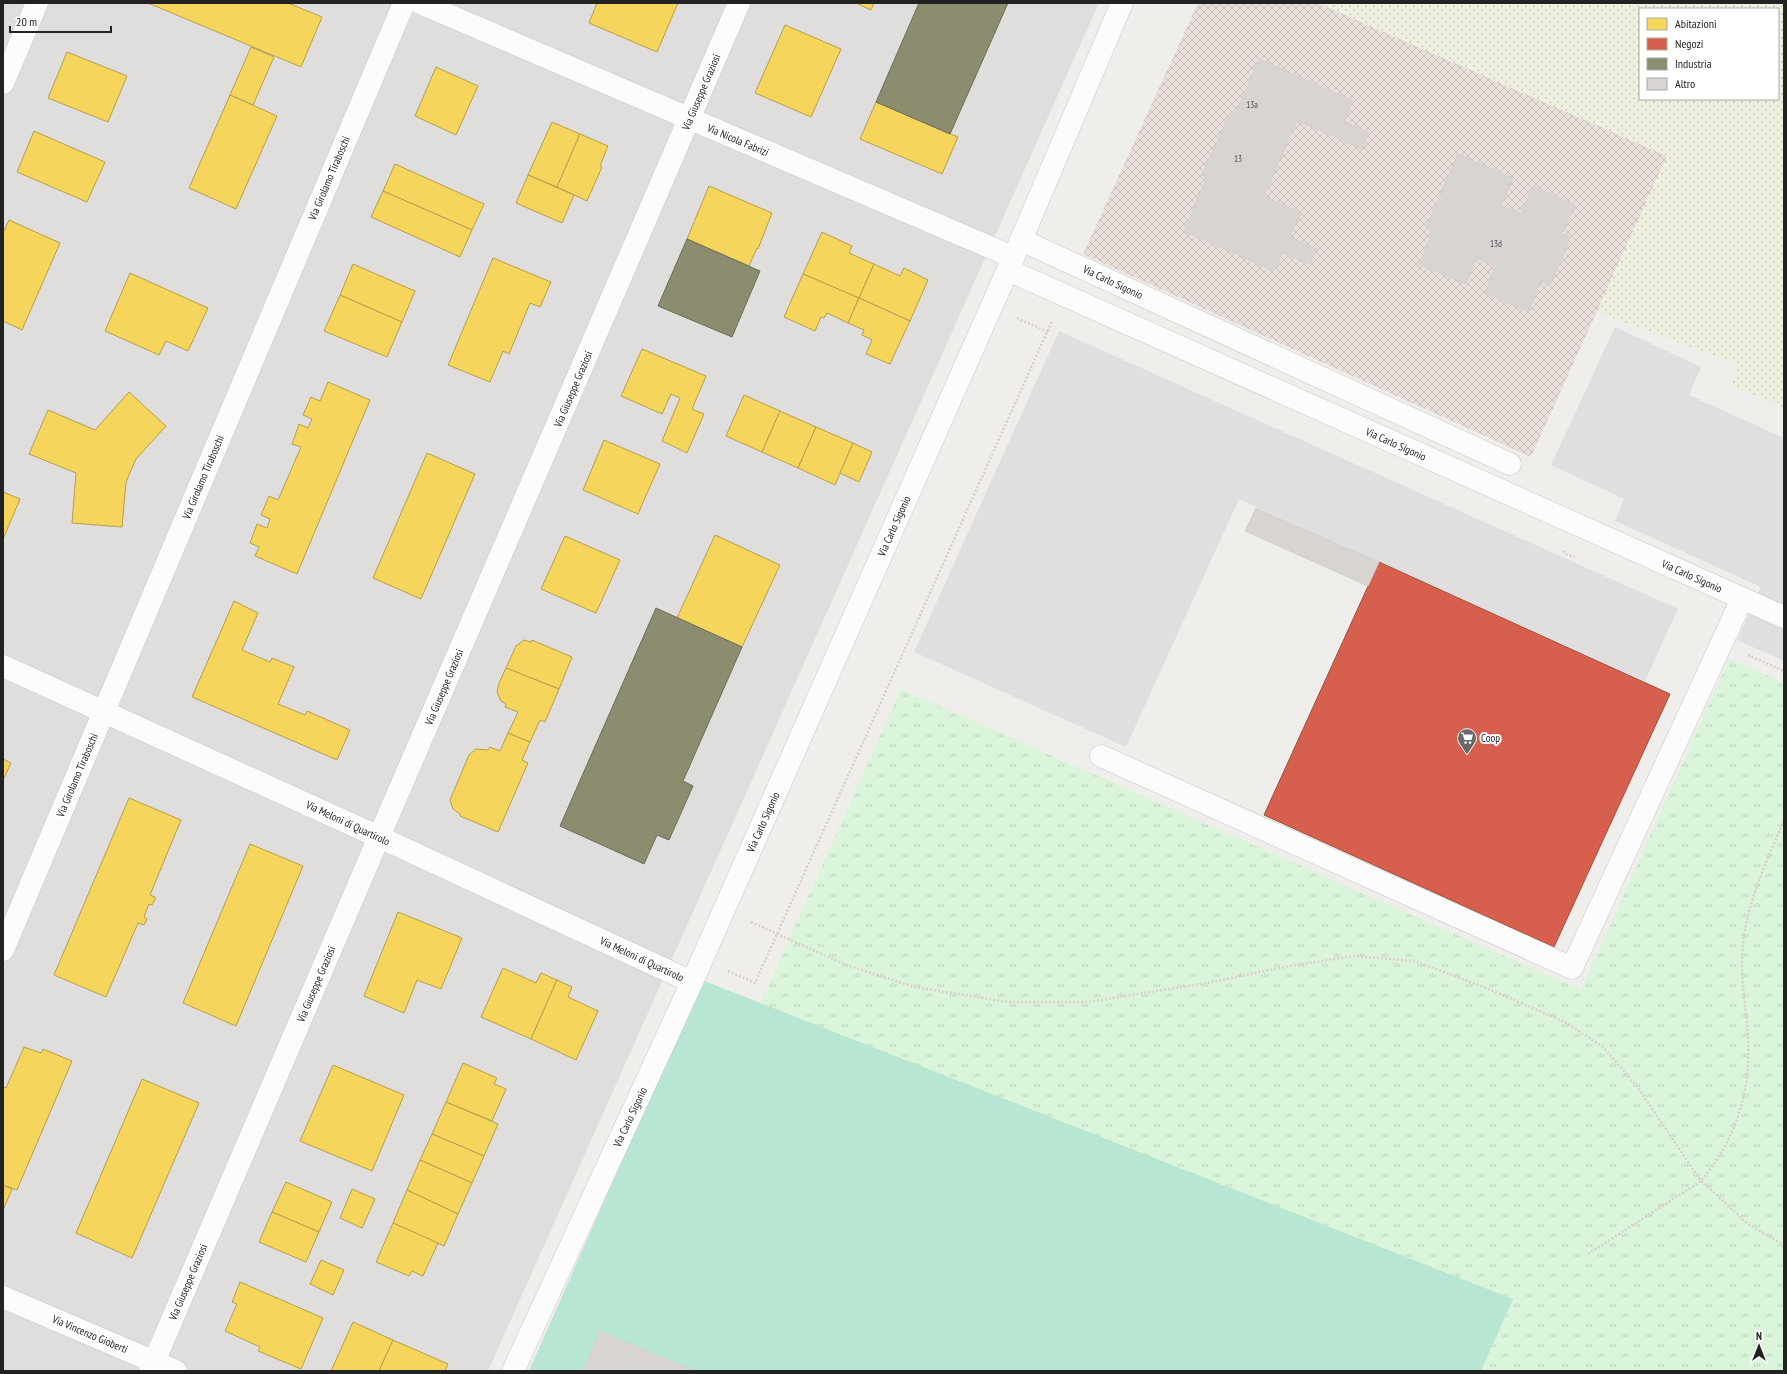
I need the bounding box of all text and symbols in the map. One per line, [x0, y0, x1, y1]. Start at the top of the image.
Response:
scale bar [10, 8, 111, 34]
legend [1639, 8, 1779, 100]
text: 20 m [16, 14, 37, 29]
text: Abitazioni [1675, 16, 1717, 31]
text: Negozi [1675, 36, 1703, 51]
street label: Via Giuseppe Graziosi [678, 52, 723, 133]
text: Industria [1675, 56, 1712, 71]
text: Altro [1675, 76, 1695, 91]
house number: 13a [1246, 99, 1258, 110]
street label: Via Nicola Fabrizi [704, 120, 771, 159]
street label: Via Girolamo Tiraboschi [305, 134, 353, 223]
house number: 13 [1234, 153, 1242, 164]
house number: 13d [1490, 238, 1502, 249]
street label: Via Carlo Sigonio [1080, 262, 1146, 302]
street label: Via Giuseppe Graziosi [550, 349, 595, 430]
street label: Via Carlo Sigonio [1363, 424, 1429, 464]
street label: Via Girolamo Tiraboschi [179, 433, 227, 522]
street label: Via Carlo Sigonio [874, 493, 914, 559]
street label: Via Carlo Sigonio [1659, 556, 1725, 596]
street label: Via Giuseppe Graziosi [421, 647, 466, 728]
supermarket icon: Coop [1456, 727, 1478, 755]
street label: Via Girolamo Tiraboschi [53, 731, 101, 820]
place label: Coop [1481, 731, 1500, 745]
street label: Via Carlo Sigonio [743, 789, 783, 855]
street label: Via Meloni di Quartirolo [303, 797, 392, 849]
street label: Via Meloni di Quartirolo [597, 933, 686, 985]
street label: Via Giuseppe Graziosi [293, 944, 338, 1025]
street label: Via Carlo Sigonio [610, 1084, 650, 1150]
street label: Via Giuseppe Graziosi [165, 1242, 210, 1323]
street label: Via Vincenzo Gioberti [49, 1311, 130, 1356]
north arrow [1739, 1326, 1779, 1366]
text: N [1756, 1329, 1762, 1343]

